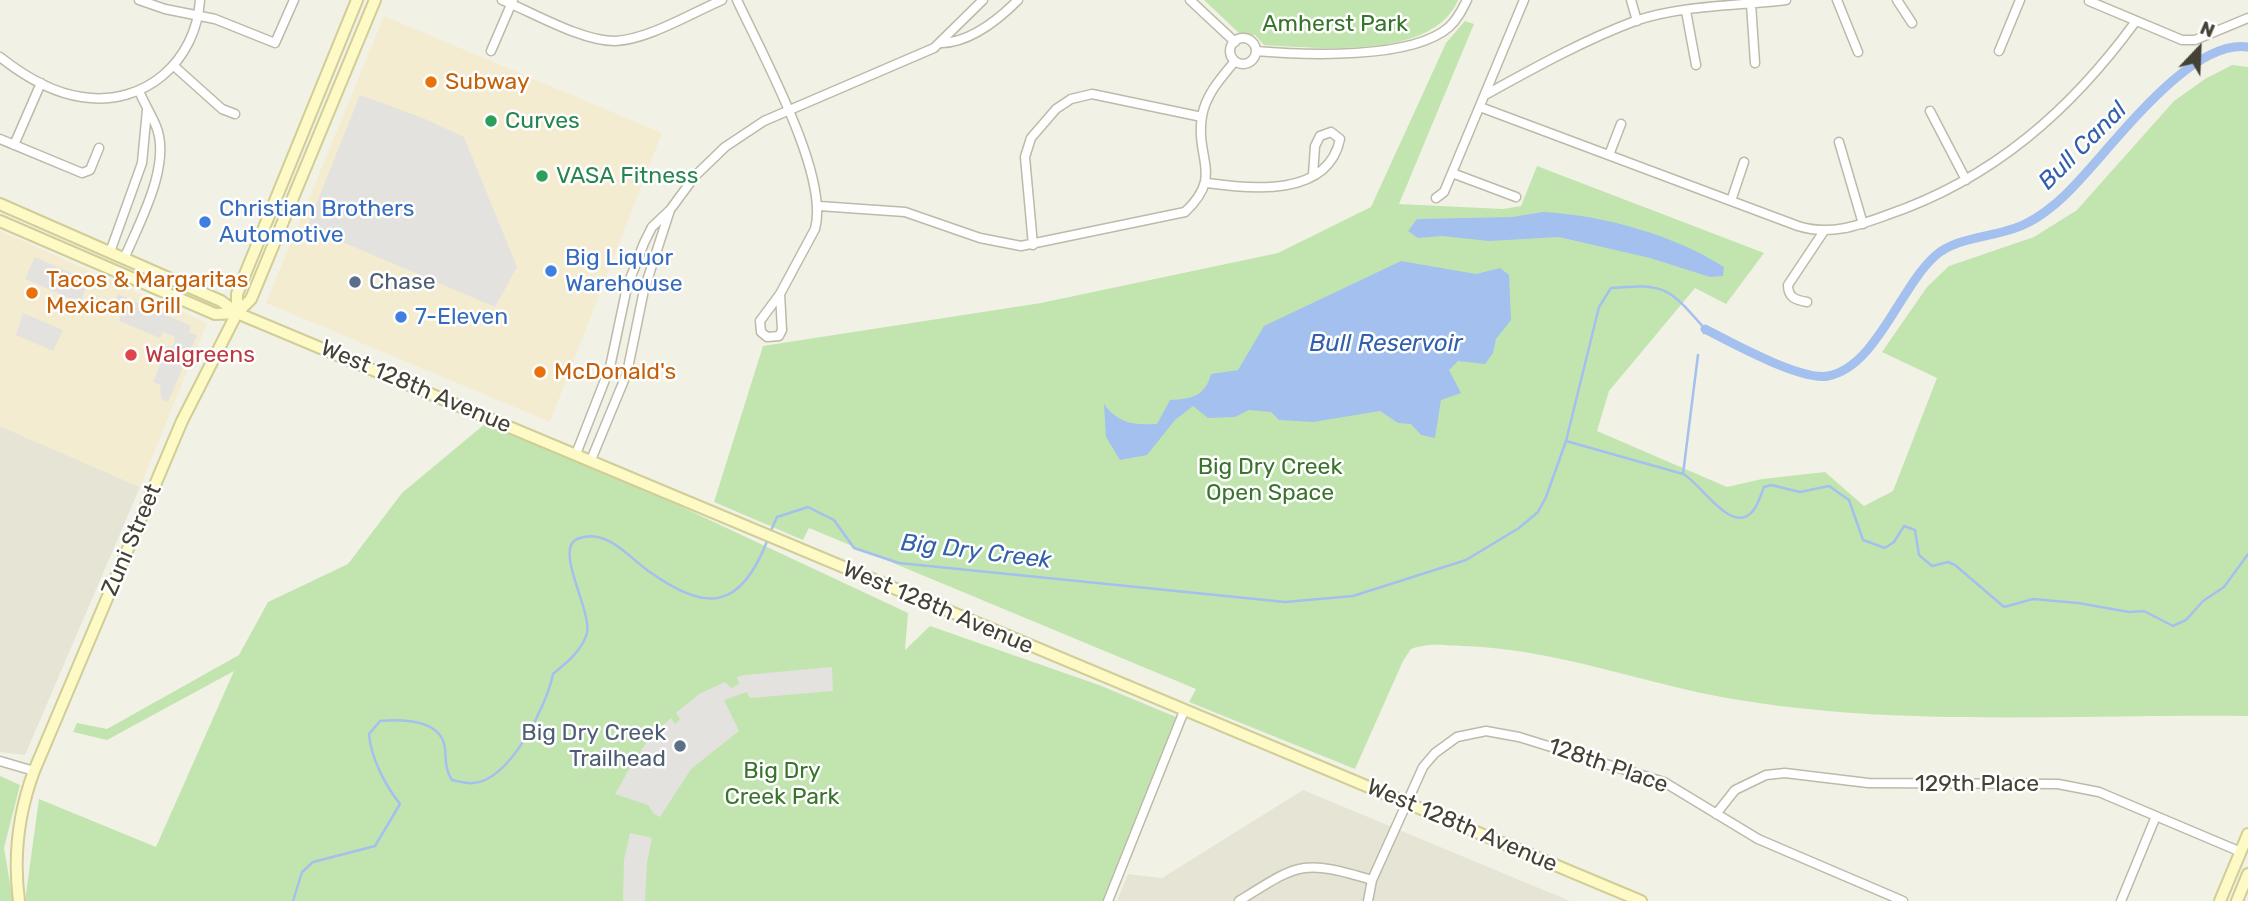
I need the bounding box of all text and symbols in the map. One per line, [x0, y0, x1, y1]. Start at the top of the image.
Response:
park label: Amherst Park [1262, 10, 1408, 38]
north arrow [2164, 14, 2234, 84]
text: N [2197, 16, 2218, 42]
place label: Subway [445, 68, 530, 96]
marker: Subway [423, 74, 439, 90]
water label: Bull Canal [2033, 96, 2133, 196]
place label: Curves [505, 107, 580, 135]
marker: Curves [483, 113, 499, 129]
place label: VASA Fitness [556, 162, 698, 190]
marker: VASA Fitness [534, 168, 550, 184]
place label: Christian Brothers Automotive [219, 195, 414, 249]
marker: Christian Brothers Automotive [197, 214, 213, 230]
place label: Big Liquor Warehouse [565, 244, 683, 298]
marker: Big Liquor Warehouse [543, 263, 559, 279]
place label: Tacos & Margaritas Mexican Grill [46, 266, 248, 320]
place label: Chase [369, 268, 436, 296]
marker: Chase [347, 274, 363, 290]
marker: Tacos & Margaritas Mexican Grill [24, 285, 40, 301]
place label: 7-Eleven [415, 303, 508, 331]
marker: 7-Eleven [393, 309, 409, 325]
water label: Bull Reservoir [1309, 330, 1463, 358]
street label: West 128th Avenue [317, 334, 515, 440]
place label: Walgreens [145, 341, 255, 369]
marker: Walgreens [123, 347, 139, 363]
place label: McDonald's [554, 358, 676, 386]
marker: McDonald's [532, 364, 548, 380]
park label: Big Dry Creek Open Space [1198, 453, 1342, 507]
street label: Zuni Street [96, 480, 168, 600]
water label: Big Dry Creek [899, 528, 1053, 576]
street label: West 128th Avenue [839, 555, 1037, 661]
place label: Big Dry Creek Trailhead [521, 719, 666, 773]
street label: 128th Place [1544, 733, 1672, 799]
marker: Big Dry Creek Trailhead [672, 738, 688, 754]
park label: Big Dry Creek Park [725, 757, 839, 811]
street label: 129th Place [1915, 770, 2039, 798]
street label: West 128th Avenue [1363, 773, 1561, 879]

